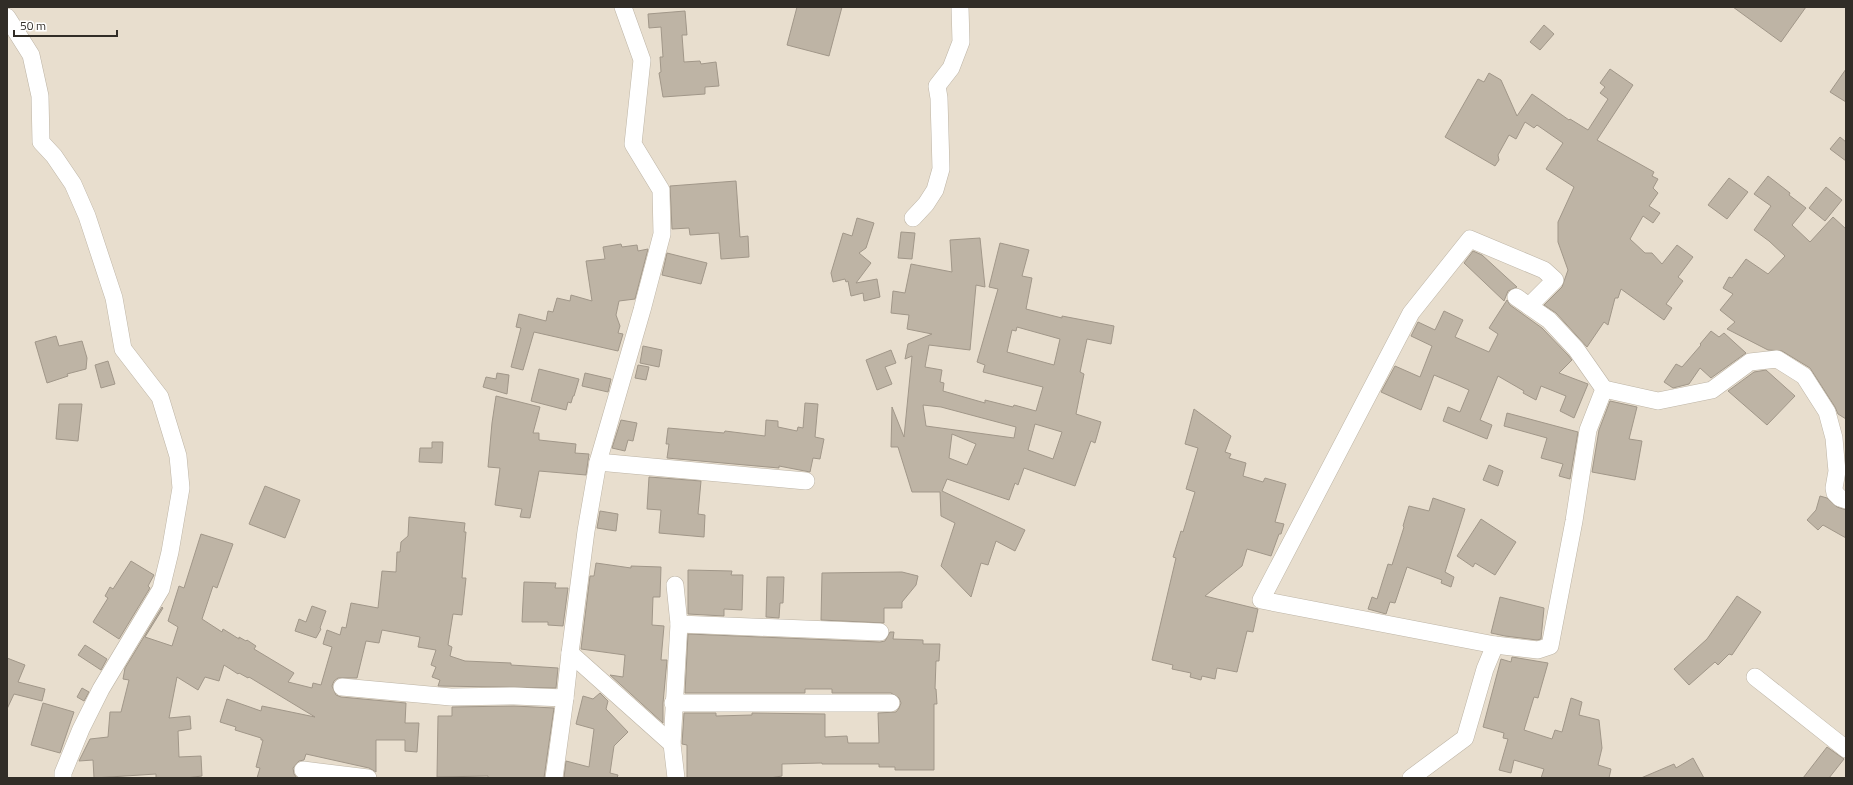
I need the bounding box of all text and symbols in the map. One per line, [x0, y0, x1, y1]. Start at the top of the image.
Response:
scale bar [14, 12, 117, 38]
text: 50 m [20, 16, 46, 35]

